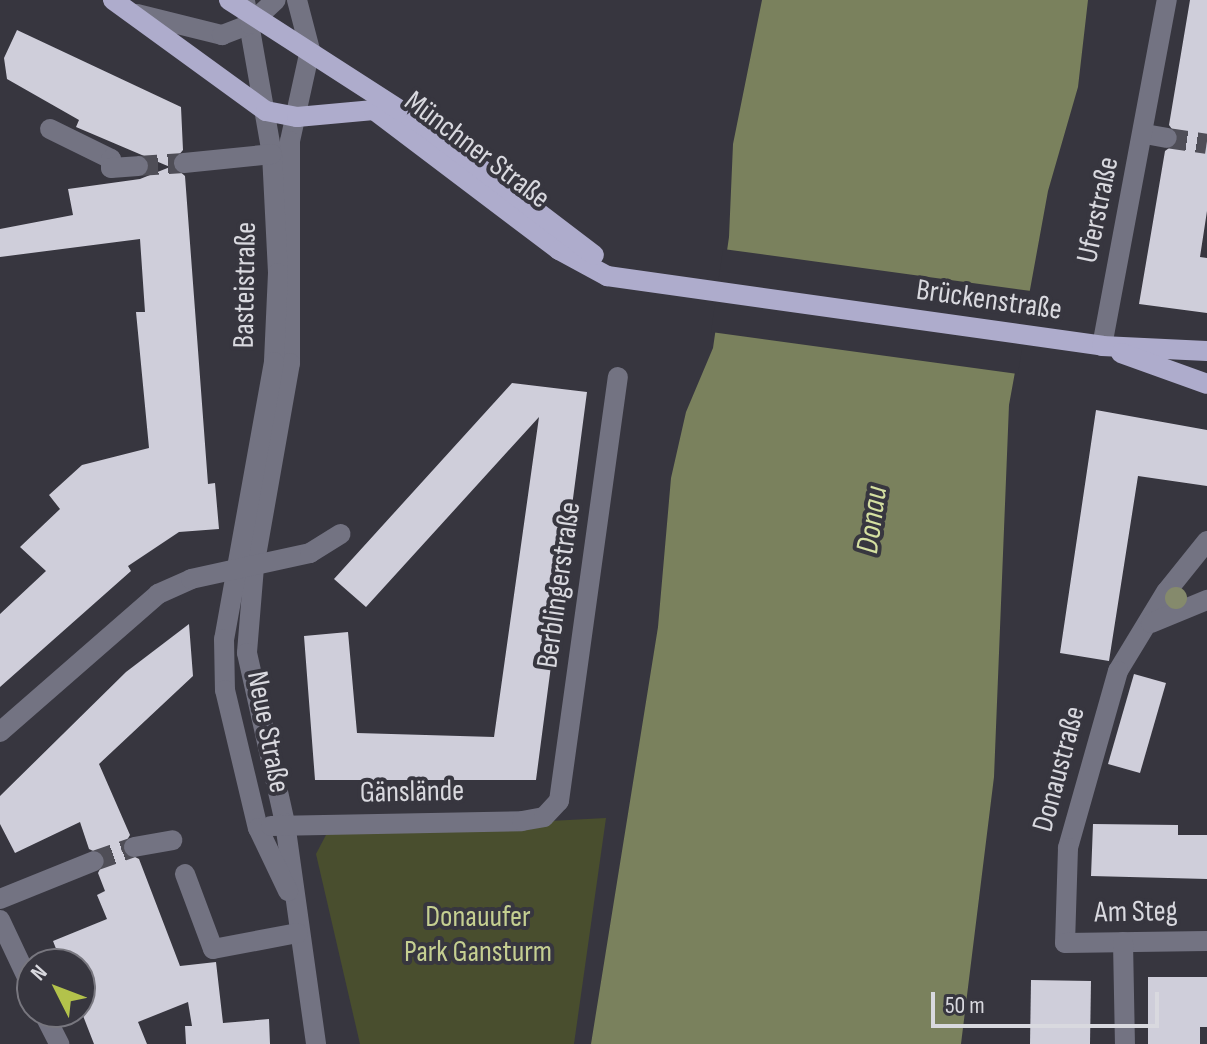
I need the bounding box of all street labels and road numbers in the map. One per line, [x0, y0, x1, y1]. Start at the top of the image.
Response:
street label: Münchner Straße [397, 84, 557, 216]
street label: Uferstraße [1069, 154, 1127, 266]
street label: Basteistraße [226, 221, 264, 349]
street label: Brückenstraße [914, 272, 1064, 328]
street label: Berblingerstraße [530, 500, 588, 670]
street label: Neue Straße [239, 668, 297, 796]
street label: Donaustraße [1025, 702, 1093, 836]
street label: Gänslände [359, 773, 465, 811]
street label: Am Steg [1094, 893, 1178, 931]

